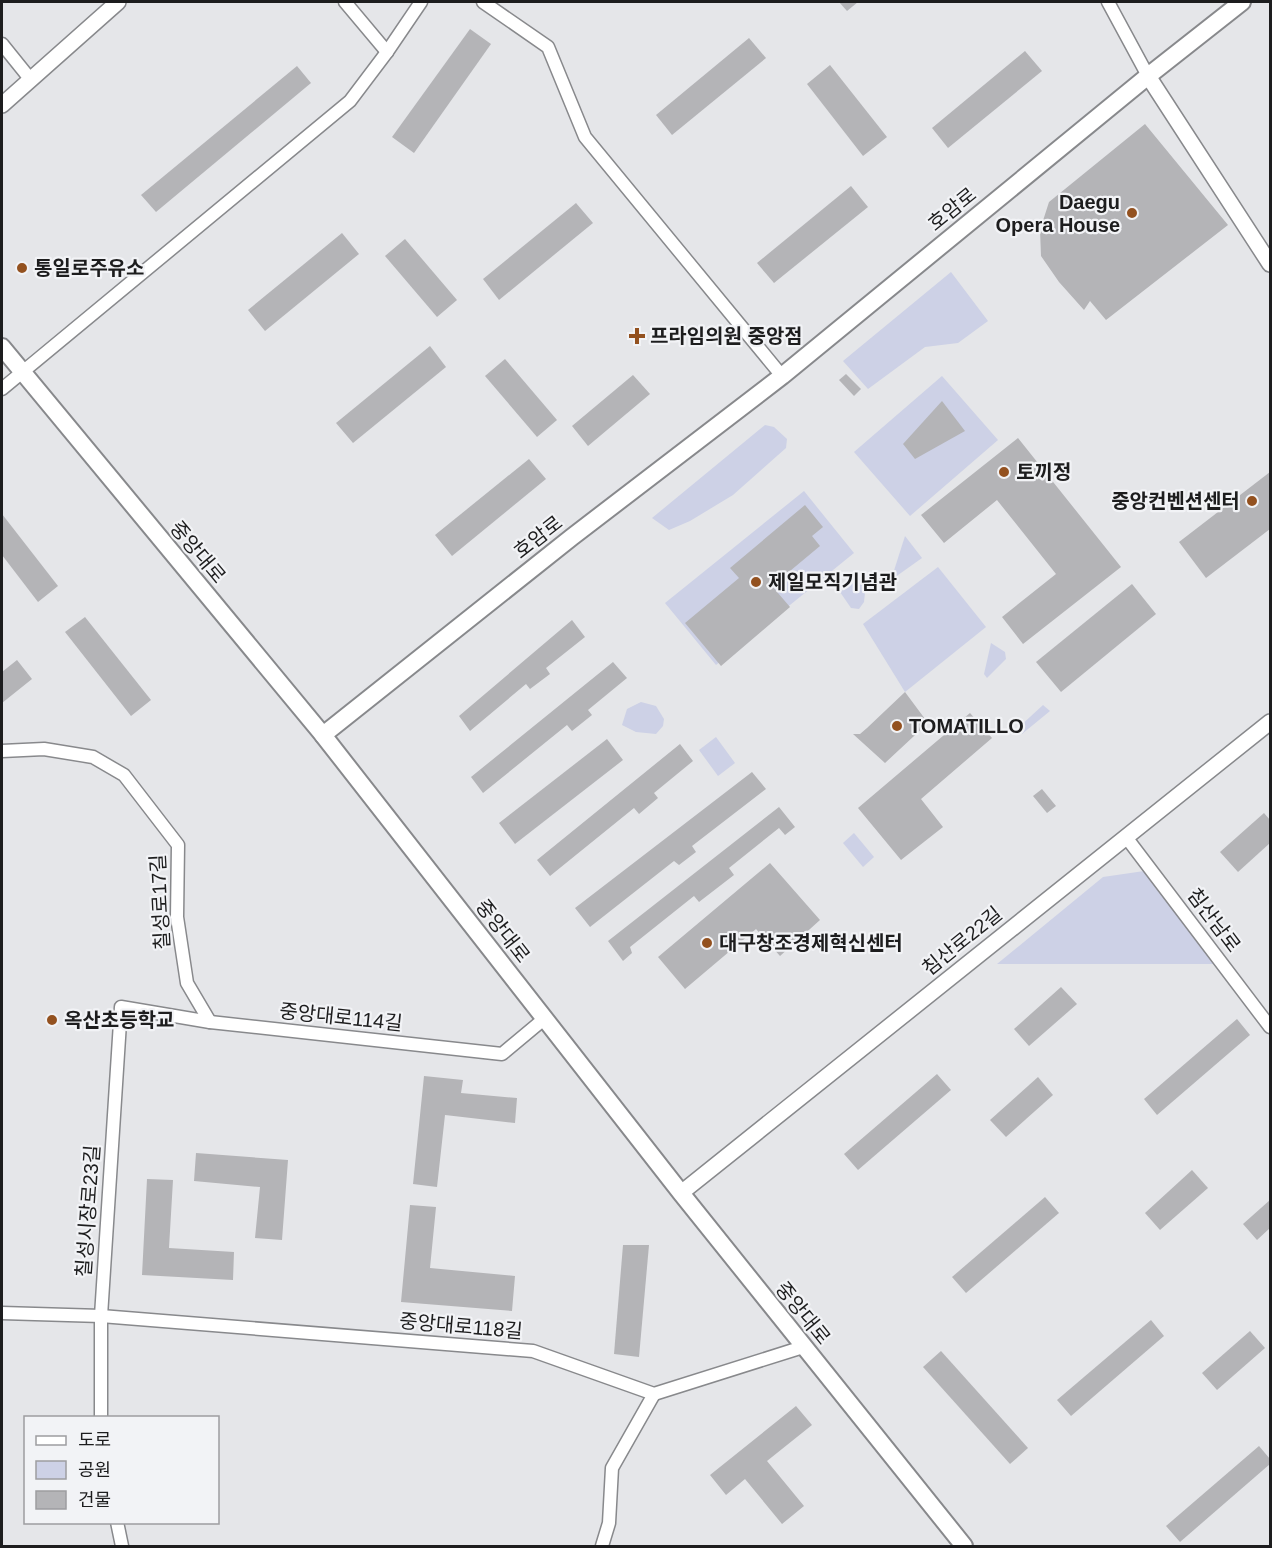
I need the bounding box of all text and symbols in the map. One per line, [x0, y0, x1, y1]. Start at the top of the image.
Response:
street label: 호암로 [924, 183, 980, 235]
place label: Daegu Opera House [996, 191, 1120, 236]
marker: Daegu Opera House [1125, 206, 1139, 220]
place label: 통일로주유소 [34, 257, 144, 279]
marker: 통일로주유소 [15, 261, 29, 275]
place label: 프라임의원 중앙점 [650, 325, 803, 347]
marker: 프라임의원 중앙점 [628, 327, 646, 345]
place label: 토끼정 [1016, 461, 1071, 483]
marker: 토끼정 [997, 465, 1011, 479]
place label: 중앙컨벤션센터 [1111, 490, 1240, 512]
marker: 중앙컨벤션센터 [1245, 494, 1259, 508]
street label: 호암로 [509, 511, 567, 563]
street label: 중앙대로 [166, 517, 230, 587]
place label: 제일모직기념관 [768, 571, 897, 593]
marker: 제일모직기념관 [749, 575, 763, 589]
place label: TOMATILLO [909, 715, 1024, 737]
marker: TOMATILLO [890, 719, 904, 733]
street label: 칠성로17길 [147, 854, 173, 950]
street label: 침산남로 [1183, 884, 1245, 956]
street label: 중앙대로 [472, 895, 534, 967]
street label: 침산로22길 [918, 902, 1006, 980]
place label: 대구창조경제혁신센터 [719, 932, 903, 954]
marker: 대구창조경제혁신센터 [700, 936, 714, 950]
street label: 중앙대로114길 [278, 1000, 404, 1034]
place label: 옥산초등학교 [64, 1009, 174, 1031]
marker: 옥산초등학교 [45, 1013, 59, 1027]
street label: 칠성시장로23길 [72, 1144, 104, 1278]
street label: 중앙대로 [771, 1277, 835, 1349]
street label: 중앙대로118길 [398, 1310, 524, 1342]
legend [24, 1416, 219, 1524]
text: 도로 [78, 1430, 111, 1450]
text: 공원 [78, 1460, 111, 1480]
text: 건물 [78, 1490, 111, 1510]

